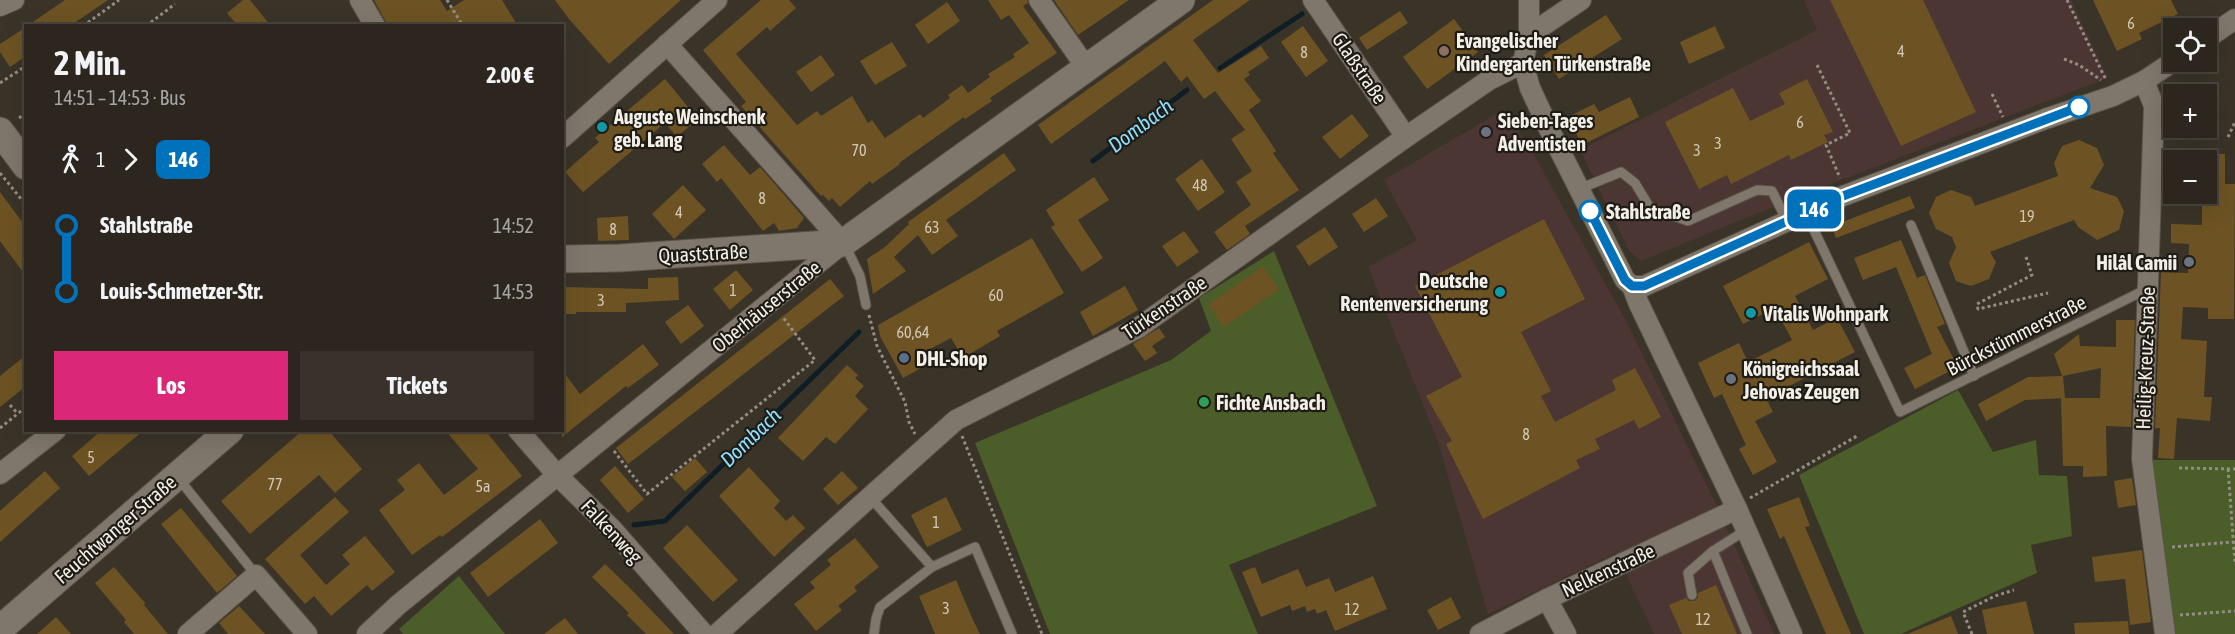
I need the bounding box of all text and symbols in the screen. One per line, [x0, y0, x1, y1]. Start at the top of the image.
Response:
house number: 6 [2127, 14, 2135, 32]
map controls [2163, 18, 2217, 204]
button: locate [2163, 18, 2217, 72]
street label: Glaßstraße [1328, 28, 1392, 108]
place label: Evangelischer Kindergarten Türkenstraße [1456, 29, 1651, 75]
house number: 4 [1897, 42, 1905, 60]
house number: 8 [1300, 43, 1308, 61]
text: 2 Min. [54, 44, 126, 82]
marker: Evangelischer Kindergarten Türkenstraße [1437, 44, 1451, 58]
text: 2.00 € [486, 62, 534, 88]
button: + [2163, 84, 2217, 138]
text: 14:51 – 14:53 · Bus [54, 86, 186, 109]
water label: Dombach [1103, 93, 1177, 157]
unlabelled marker [2068, 96, 2090, 118]
place label: Auguste Weinschenk geb. Lang [613, 105, 765, 151]
place label: Sieben-Tages Adventisten [1497, 109, 1593, 155]
house number: 6 [1796, 113, 1804, 131]
marker: Auguste Weinschenk geb. Lang [595, 120, 609, 134]
marker: Sieben-Tages Adventisten [1479, 125, 1493, 139]
house number: 3 [1714, 134, 1722, 152]
house number: 70 [851, 141, 867, 159]
house number: 3 [1693, 141, 1701, 159]
icon: walk [54, 143, 87, 176]
icon: forward [114, 143, 147, 176]
text: 146 [168, 147, 198, 171]
text: 1 [96, 148, 105, 171]
button: − [2163, 150, 2217, 204]
house number: 48 [1192, 176, 1208, 194]
house number: 8 [758, 189, 766, 207]
line badge: 146 [1780, 190, 1848, 228]
text: 146 [1799, 197, 1829, 221]
marker: Stahlstraße [1579, 200, 1601, 222]
place label: Stahlstraße [1606, 200, 1691, 223]
house number: 4 [675, 203, 683, 221]
house number: 19 [2019, 207, 2035, 225]
text: Stahlstraße [100, 212, 193, 238]
text: 14:52 [493, 214, 534, 237]
house number: 63 [924, 218, 940, 236]
house number: 8 [609, 220, 617, 238]
street label: Quaststraße [658, 239, 748, 267]
place label: Hilâl Camii [2096, 251, 2177, 274]
street label: Oberhäuserstraße [707, 255, 825, 357]
marker: Hilâl Camii [2182, 255, 2196, 269]
place label: Deutsche Rentenversicherung [1340, 269, 1488, 315]
street label: Türkenstraße [1118, 270, 1210, 344]
text: Louis-Schmetzer-Str. [100, 278, 263, 304]
text: 14:53 [493, 280, 534, 303]
house number: 1 [729, 281, 737, 299]
marker: Deutsche Rentenversicherung [1493, 285, 1507, 299]
house number: 60 [988, 286, 1004, 304]
street label: Heilig-Kreuz-Straße [2131, 286, 2159, 430]
street label: Bürckstümmerstraße [1942, 290, 2090, 380]
house number: 3 [597, 291, 605, 309]
place label: Vitalis Wohnpark [1762, 302, 1889, 325]
marker: Vitalis Wohnpark [1744, 306, 1758, 320]
house number: 60,64 [897, 323, 929, 341]
place label: DHL-Shop [916, 347, 988, 370]
button: Los [54, 351, 288, 420]
button: Tickets [300, 351, 534, 420]
marker: DHL-Shop [897, 351, 911, 365]
place label: Königreichssaal Jehovas Zeugen [1742, 357, 1860, 403]
marker: Königreichssaal Jehovas Zeugen [1724, 372, 1738, 386]
place label: Fichte Ansbach [1216, 391, 1326, 414]
marker: Fichte Ansbach [1197, 395, 1211, 409]
water label: Dombach [715, 403, 785, 471]
house number: 8 [1522, 425, 1530, 443]
house number: 5 [87, 448, 95, 466]
street label: Feuchtwanger Straße [50, 470, 180, 588]
house number: 77 [267, 475, 283, 493]
house number: 5a [476, 477, 490, 495]
street label: Falkenweg [577, 494, 648, 568]
house number: 1 [932, 513, 940, 531]
street label: Nelkenstraße [1558, 539, 1658, 601]
house number: 3 [942, 599, 950, 617]
house number: 12 [1344, 600, 1360, 618]
house number: 12 [1695, 610, 1711, 628]

